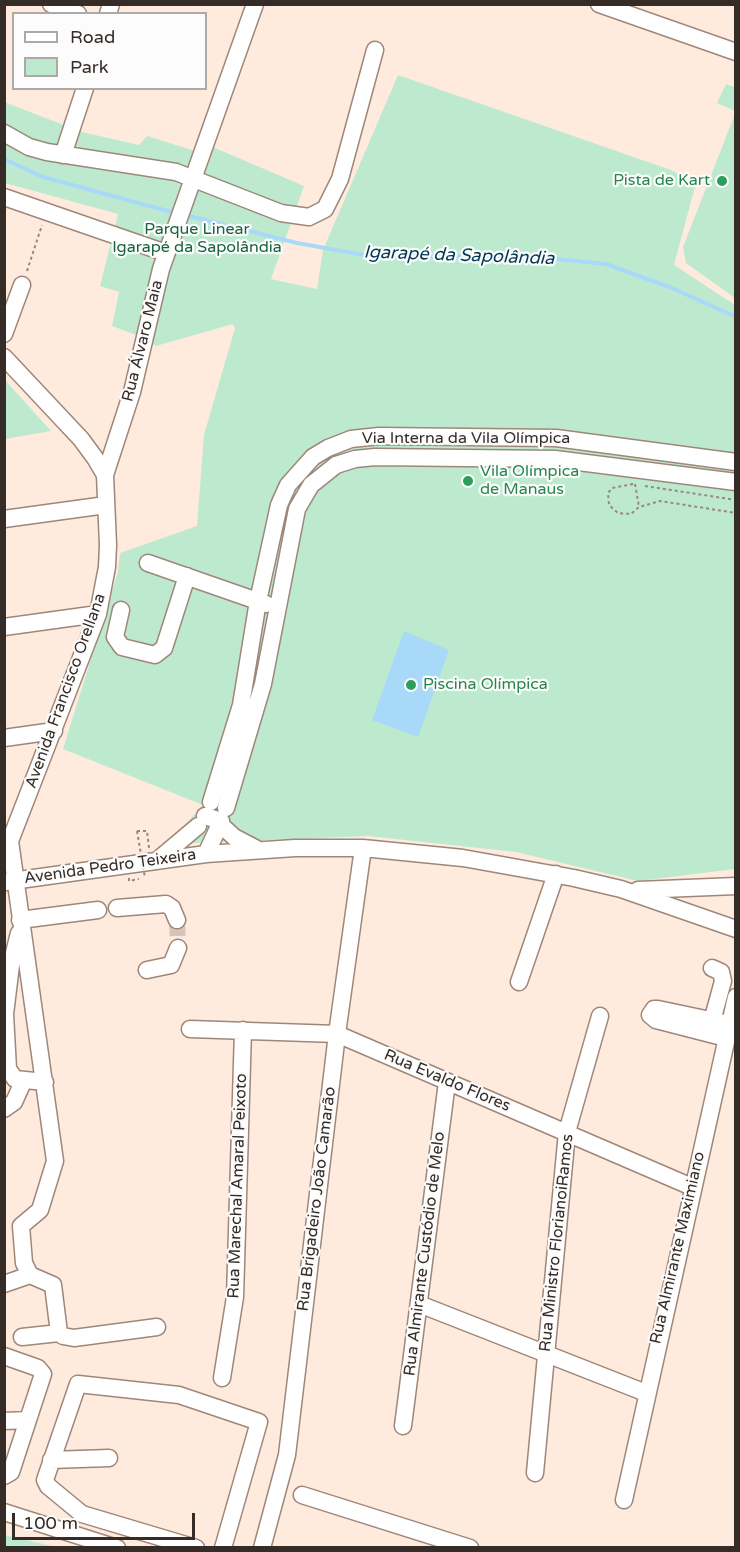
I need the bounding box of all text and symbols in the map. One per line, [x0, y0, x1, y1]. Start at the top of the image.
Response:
legend [12, 12, 207, 90]
text: Road [70, 26, 115, 48]
text: Park [70, 56, 108, 78]
place label: Pista de Kart [613, 171, 710, 191]
marker: Pista de Kart [715, 174, 729, 188]
park label: Parque Linear Igarapé da Sapolândia [112, 220, 282, 258]
water label: Igarapé da Sapolândia [363, 242, 555, 270]
street label: Rua Álvaro Maia [119, 278, 167, 404]
street label: Via Interna da Vila Olímpica [362, 429, 570, 449]
place label: Vila Olímpica de Manaus [480, 462, 579, 500]
marker: Vila Olímpica de Manaus [461, 474, 475, 488]
street label: Avenida Francisco Orellana [22, 591, 110, 791]
place label: Piscina Olímpica [423, 675, 548, 695]
marker: Piscina Olímpica [404, 678, 418, 692]
street label: Avenida Pedro Teixeira [23, 845, 197, 889]
street label: Rua Evaldo Flores [381, 1046, 513, 1116]
street label: Rua Marechal Amaral Peixoto [224, 1073, 252, 1299]
street label: Rua Brigadeiro João Camarão [294, 1086, 340, 1312]
street label: Rua Almirante Custódio de Melo [400, 1131, 450, 1377]
street label: Rua Ministro FlorianoiRamos [536, 1133, 578, 1353]
street label: Rua Almirante Maximiano [647, 1150, 709, 1346]
scale bar [15, 1501, 198, 1539]
text: 100 m [23, 1512, 78, 1534]

